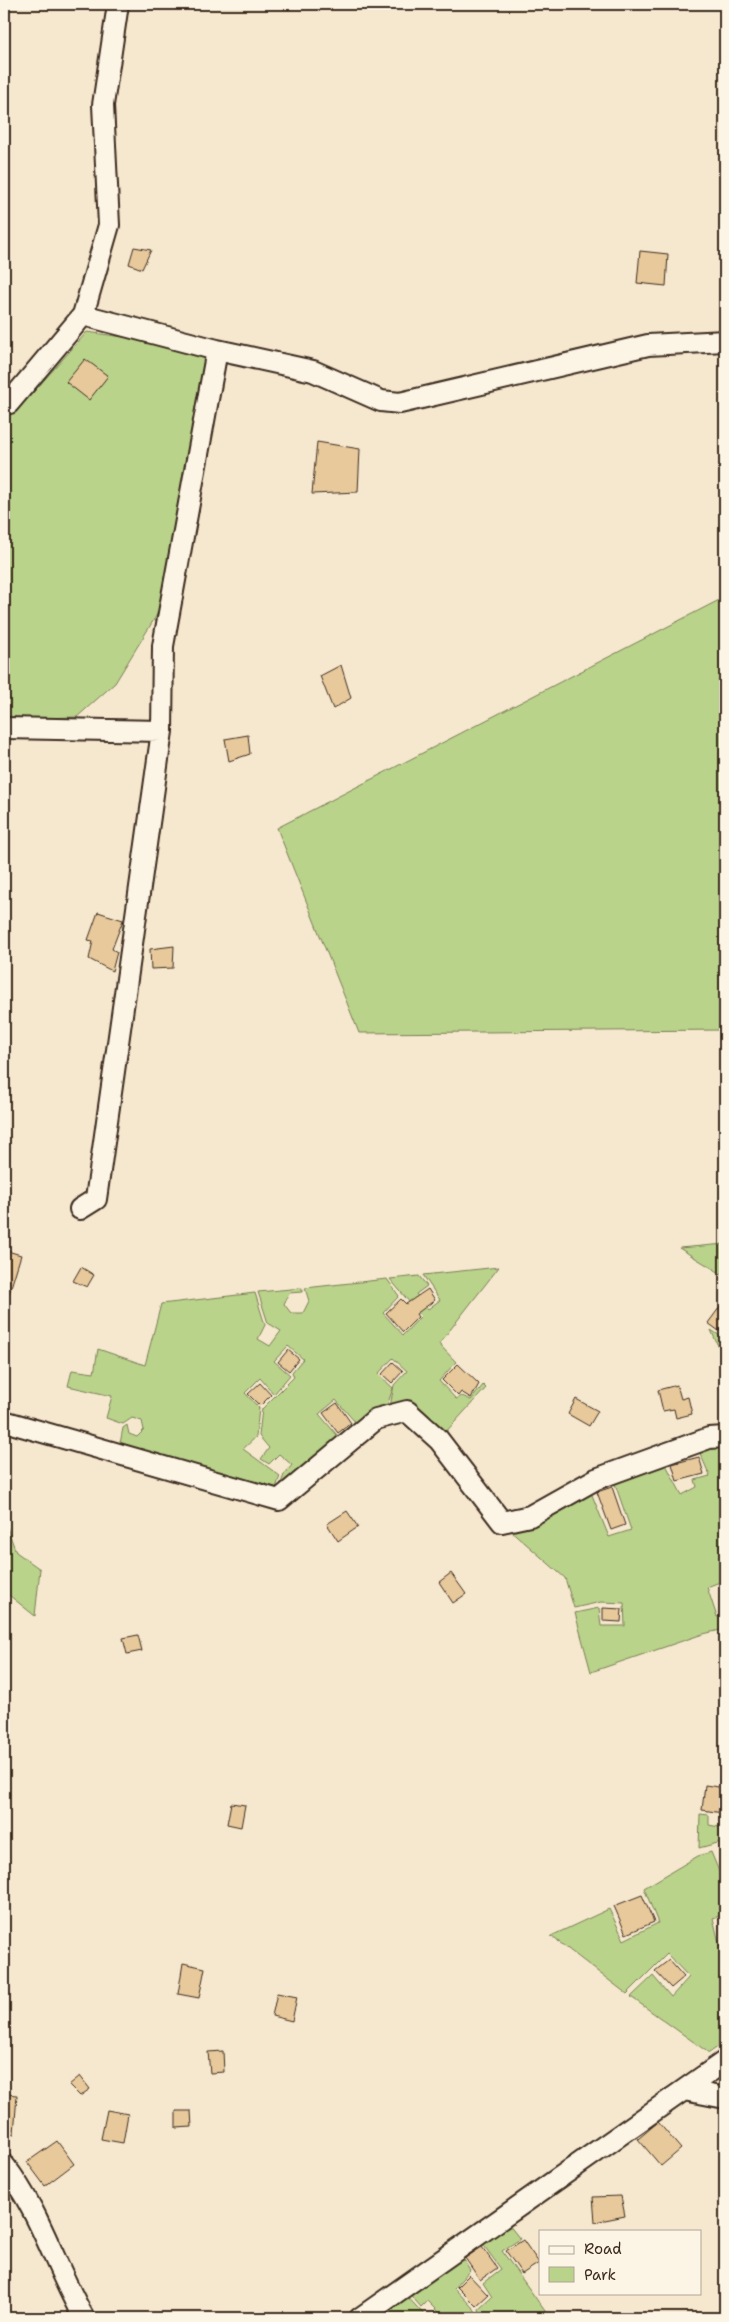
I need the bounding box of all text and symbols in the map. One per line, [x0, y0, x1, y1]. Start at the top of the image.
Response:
legend [539, 2230, 702, 2294]
text: Road [584, 2239, 622, 2259]
text: Park [584, 2265, 616, 2285]

